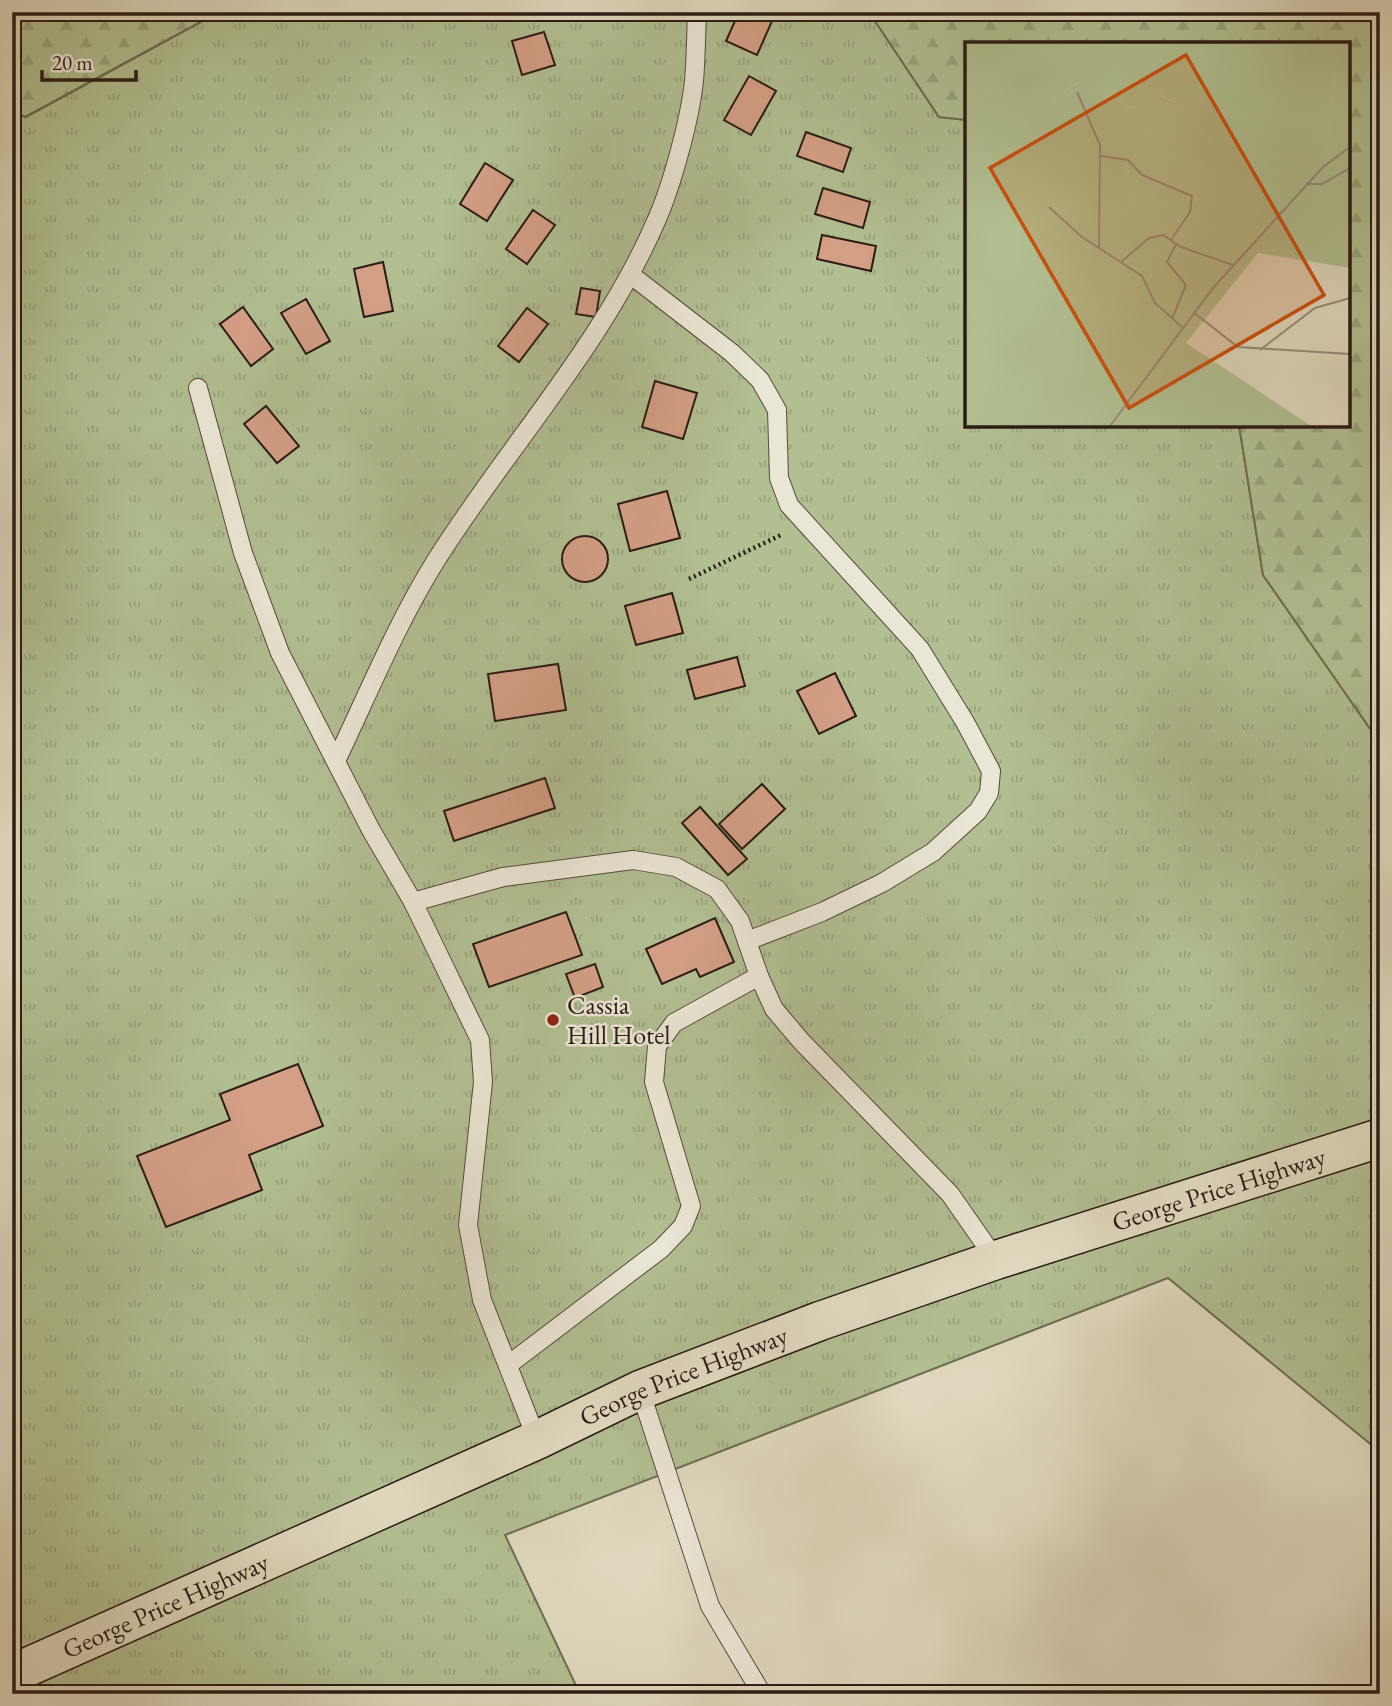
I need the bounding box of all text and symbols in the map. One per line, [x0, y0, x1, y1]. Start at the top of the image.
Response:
scale bar [42, 38, 136, 82]
inset map [965, 42, 1350, 427]
text: 20 m [52, 49, 93, 76]
place label: Cassia Hill Hotel [567, 988, 671, 1052]
marker: Cassia Hill Hotel [545, 1012, 561, 1028]
street label: George Price Highway [1108, 1139, 1330, 1239]
street label: George Price Highway [574, 1318, 793, 1434]
street label: George Price Highway [57, 1545, 274, 1666]

